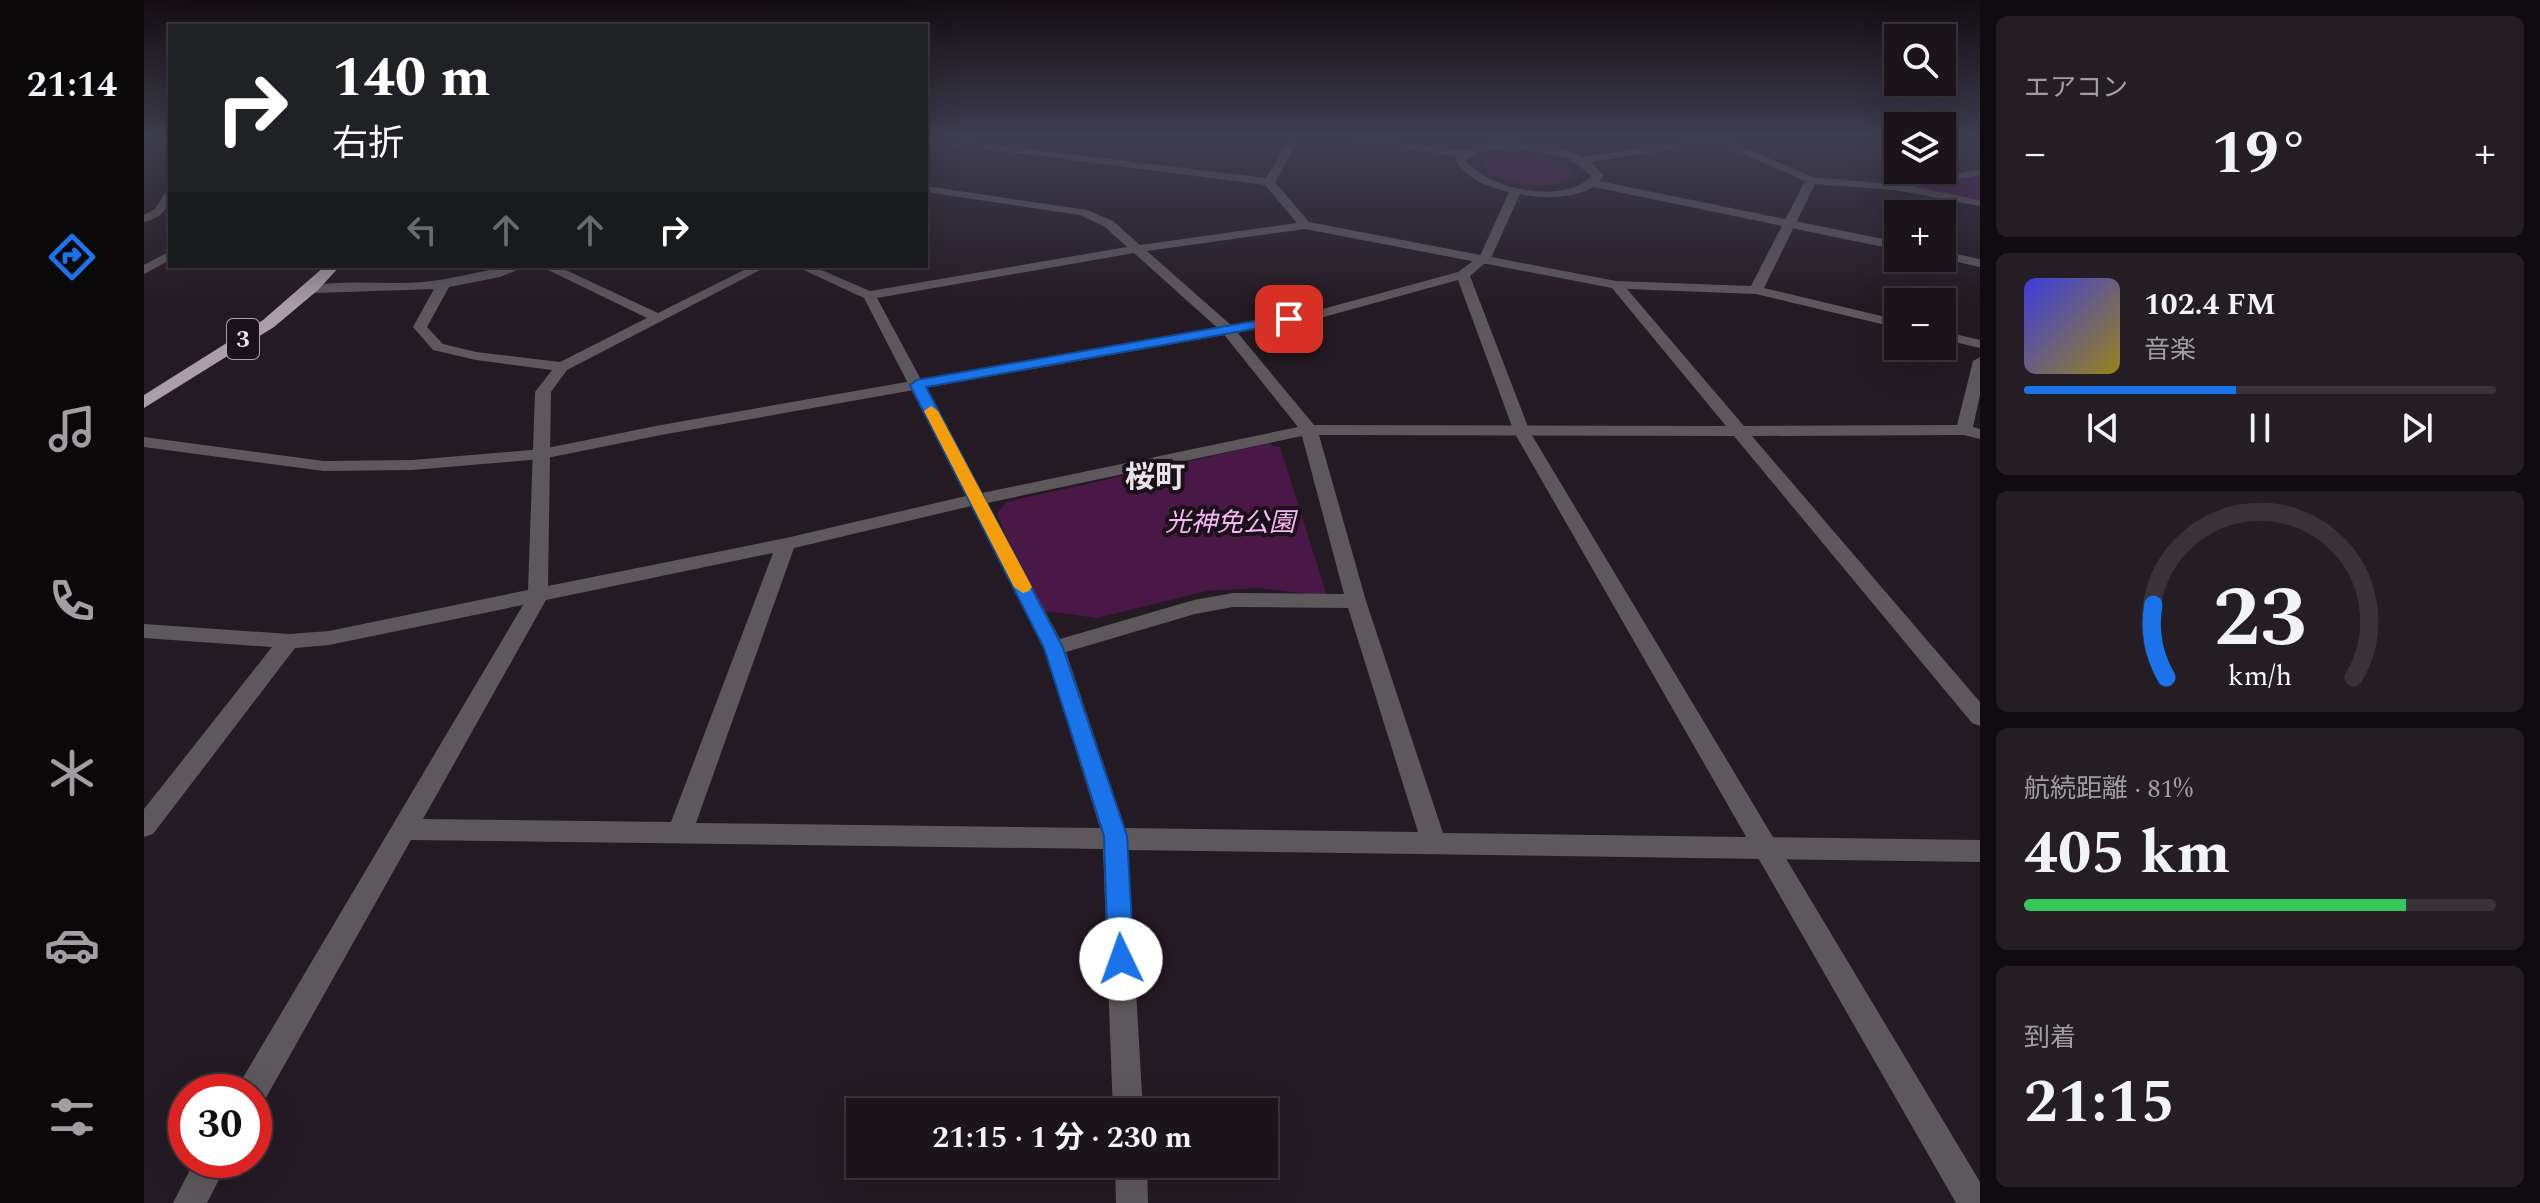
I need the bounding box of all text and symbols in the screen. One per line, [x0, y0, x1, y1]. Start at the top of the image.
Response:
map controls [1884, 24, 1956, 360]
button: search [1884, 24, 1956, 96]
text: 140 m [332, 36, 491, 121]
icon: right [200, 56, 304, 160]
text: 21:14 [27, 58, 117, 113]
text: エアコン [2024, 68, 2128, 108]
text: 19° [2211, 108, 2309, 200]
button: layers [1884, 112, 1956, 184]
text: 右折 [332, 117, 404, 172]
text: − [2024, 120, 2046, 187]
text: + [2474, 120, 2496, 187]
button: + [1884, 200, 1956, 272]
icon: left [400, 208, 444, 252]
icon: ahead [484, 208, 528, 252]
icon: ahead [568, 208, 612, 252]
icon: right [652, 208, 696, 252]
icon: directions [44, 229, 100, 285]
text: 102.4 FM [2144, 282, 2276, 328]
pin [1255, 285, 1323, 353]
button: − [1884, 288, 1956, 360]
icon: arrive [1267, 297, 1311, 341]
road number: 3 [227, 319, 259, 359]
text: 音楽 [2144, 330, 2196, 370]
icon: music [44, 401, 100, 457]
icon: previous [2081, 406, 2125, 450]
icon: pause [2238, 406, 2282, 450]
icon: next [2395, 406, 2439, 450]
district label: 桜町 [1125, 455, 1185, 501]
park label: 光神免公園 [1165, 503, 1299, 543]
text: 23 [2213, 555, 2307, 682]
icon: phone [44, 573, 100, 629]
text: km/h [2228, 655, 2292, 698]
icon: climate [44, 745, 100, 801]
text: 航続距離 · 81% [2024, 769, 2193, 809]
text: 405 km [2024, 808, 2230, 900]
icon: car [44, 917, 100, 973]
position arrow [1079, 917, 1163, 1001]
text: 到着 [2024, 1018, 2076, 1058]
text: 21:15 [2024, 1057, 2175, 1149]
speed limit sign: 30 [168, 1074, 272, 1178]
icon: filters [44, 1089, 100, 1145]
text: 21:15 · 1 分 · 230 m [932, 1115, 1192, 1161]

